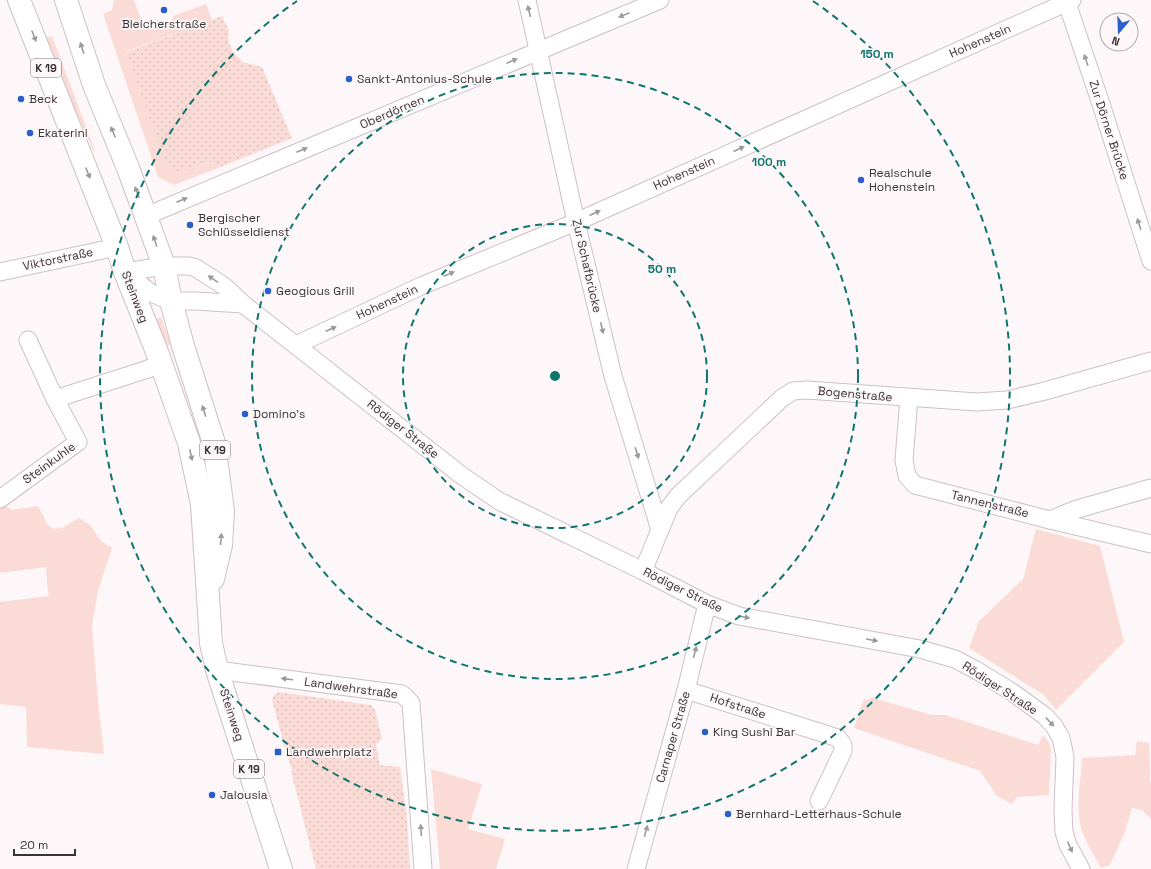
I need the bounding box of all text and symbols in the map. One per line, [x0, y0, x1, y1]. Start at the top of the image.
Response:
marker: Bleicherstraße [159, 5, 169, 15]
one-way arrow [526, 5, 532, 18]
one-way arrow [618, 12, 629, 18]
north arrow [1099, 12, 1139, 52]
place label: Bleicherstraße [122, 16, 206, 32]
street label: Hohenstein [947, 20, 1013, 62]
one-way arrow [31, 31, 37, 43]
text: N [1110, 34, 1122, 49]
one-way arrow [79, 42, 85, 54]
text: 150 m [860, 46, 894, 62]
one-way arrow [1083, 54, 1089, 66]
one-way arrow [506, 58, 518, 64]
road number: K 19 [31, 59, 61, 77]
place label: Sankt-Antonius-Schule [357, 71, 492, 87]
marker: Sankt-Antonius-Schule [344, 74, 354, 84]
street label: Zur Dörner Brücke [1085, 78, 1133, 182]
place label: Beck [29, 91, 58, 107]
street label: Oberdörnen [357, 91, 427, 133]
marker: Beck [16, 94, 26, 104]
place label: Ekaterini [38, 125, 88, 141]
one-way arrow [110, 126, 116, 137]
marker: Ekaterini [25, 128, 35, 138]
one-way arrow [296, 146, 308, 152]
one-way arrow [733, 146, 745, 152]
street label: Hohenstein [651, 152, 717, 194]
text: 100 m [752, 154, 786, 170]
place label: Realschule Hohenstein [869, 165, 935, 195]
one-way arrow [85, 168, 91, 180]
marker: Realschule Hohenstein [856, 175, 866, 185]
one-way arrow [133, 185, 139, 197]
one-way arrow [176, 197, 187, 203]
place label: Bergischer Schlüsseldienst [198, 210, 290, 240]
one-way arrow [589, 210, 600, 216]
street label: Zur Schafbrücke [568, 218, 606, 314]
one-way arrow [1136, 218, 1142, 230]
marker: Bergischer Schlüsseldienst [185, 220, 195, 230]
one-way arrow [151, 234, 157, 246]
street label: Viktorstraße [21, 244, 95, 274]
text: 50 m [648, 261, 676, 277]
street label: Steinweg [118, 269, 152, 325]
one-way arrow [443, 271, 455, 278]
one-way arrow [208, 275, 218, 283]
street label: Hohenstein [354, 281, 420, 323]
place label: Geogious Grill [276, 283, 355, 299]
marker: Geogious Grill [263, 286, 273, 296]
one-way arrow [599, 321, 605, 334]
one-way arrow [325, 326, 337, 332]
centre of rings [548, 369, 562, 383]
street label: Bogenstraße [817, 383, 893, 405]
street label: Rödiger Straße [364, 396, 442, 462]
one-way arrow [201, 405, 207, 417]
place label: Domino's [253, 406, 305, 422]
marker: Domino's [240, 409, 250, 419]
street label: Steinkuhle [20, 439, 78, 487]
road number: K 19 [200, 441, 230, 459]
one-way arrow [634, 447, 640, 459]
one-way arrow [189, 449, 195, 461]
street label: Tannenstraße [949, 487, 1031, 521]
one-way arrow [218, 533, 225, 545]
street label: Rödiger Straße [640, 564, 726, 616]
one-way arrow [738, 614, 750, 620]
one-way arrow [866, 638, 878, 644]
one-way arrow [693, 646, 699, 658]
street label: Rödiger Straße [959, 658, 1041, 718]
street label: Landwehrstraße [303, 674, 399, 702]
one-way arrow [281, 676, 294, 683]
street label: Steinweg [216, 687, 248, 743]
street label: Carnaper Straße [652, 689, 694, 785]
street label: Hofstraße [708, 689, 768, 723]
one-way arrow [1045, 717, 1055, 727]
place label: King Sushi Bar [713, 724, 796, 740]
marker: King Sushi Bar [700, 727, 710, 737]
place label: Landwehrplatz [286, 744, 372, 760]
marker: Landwehrplatz [273, 747, 283, 757]
road number: K 19 [234, 760, 264, 778]
place label: Jalousia [220, 787, 268, 803]
marker: Jalousia [207, 790, 217, 800]
place label: Bernhard-Letterhaus-Schule [736, 806, 902, 822]
marker: Bernhard-Letterhaus-Schule [723, 809, 733, 819]
one-way arrow [417, 824, 424, 836]
one-way arrow [643, 825, 649, 837]
scale bar [14, 831, 75, 857]
text: 20 m [20, 837, 48, 853]
one-way arrow [1067, 841, 1073, 853]

